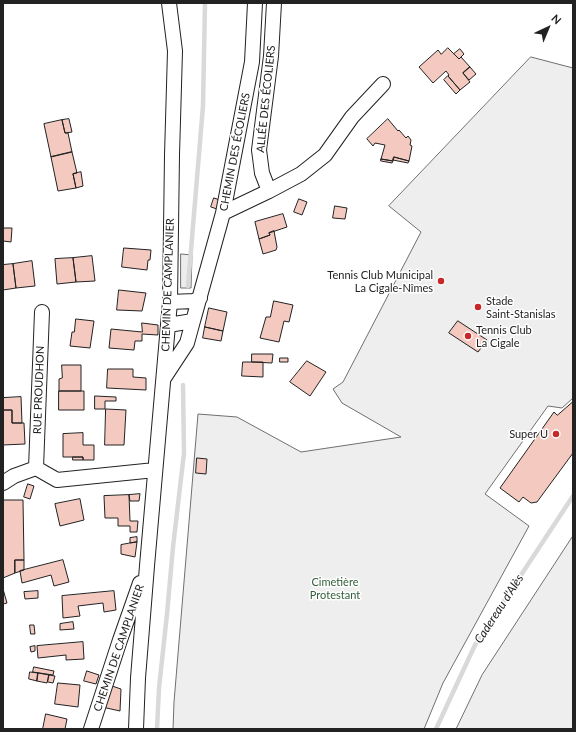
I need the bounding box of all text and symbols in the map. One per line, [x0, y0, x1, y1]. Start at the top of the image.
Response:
north arrow [528, 8, 568, 48]
text: N [549, 11, 564, 27]
street label: ALLÉE DES ÉCOLIERS [254, 45, 278, 153]
street label: CHEMIN DES ÉCOLIERS [217, 92, 253, 212]
street label: CHEMIN DE CAMPLANIER [159, 218, 177, 352]
place label: Tennis Club Municipal La Cigale-Nîmes [327, 268, 433, 294]
marker: Tennis Club Municipal La Cigale-Nîmes [436, 276, 446, 286]
place label: Stade Saint-Stanislas [486, 294, 556, 320]
marker: Stade Saint-Stanislas [473, 302, 483, 312]
place label: Tennis Club La Cigale [476, 323, 532, 349]
marker: Tennis Club La Cigale [463, 331, 473, 341]
street label: RUE PROUDHON [31, 346, 47, 434]
place label: Super U [509, 427, 548, 441]
marker: Super U [551, 429, 561, 439]
water label: Cadereau d'Alès [471, 572, 527, 646]
park label: Cimetière Protestant [310, 575, 360, 601]
street label: CHEMIN DE CAMPLANIER [91, 583, 147, 713]

